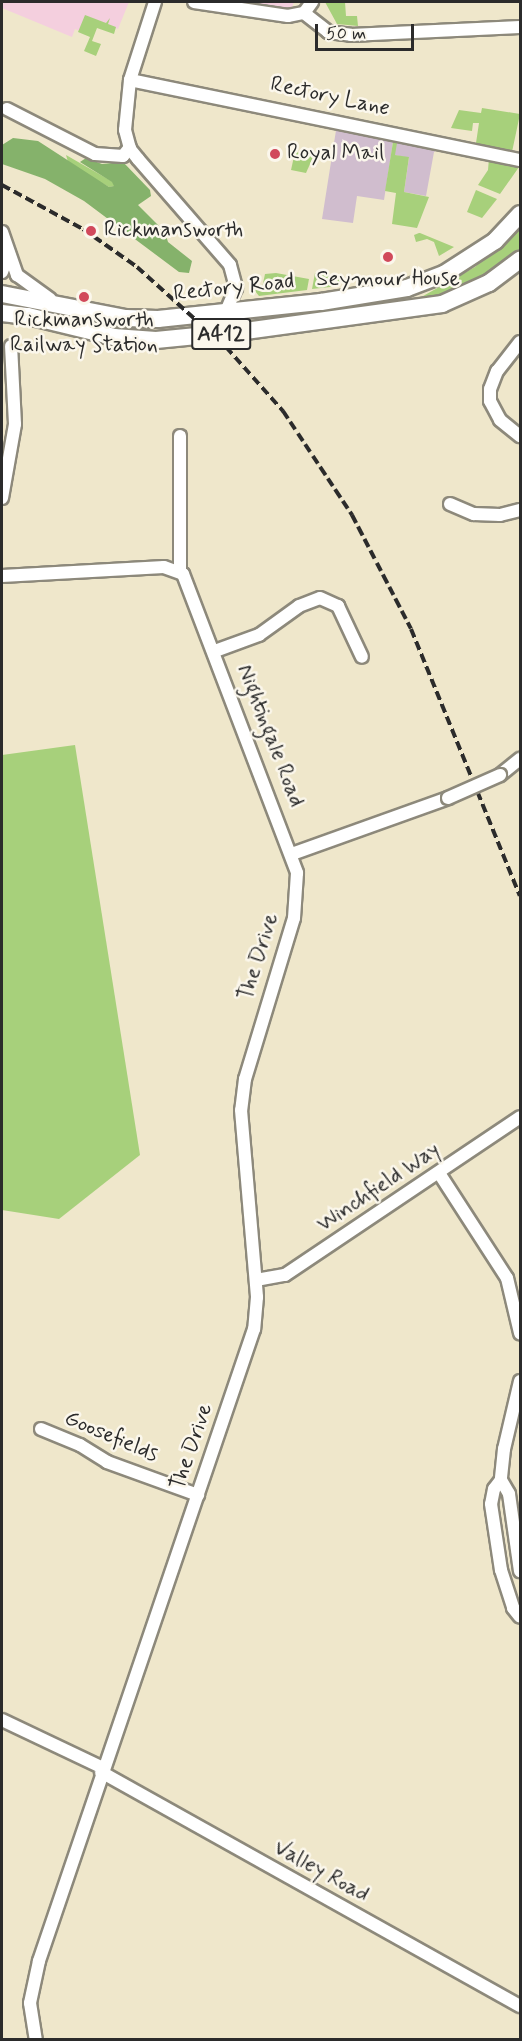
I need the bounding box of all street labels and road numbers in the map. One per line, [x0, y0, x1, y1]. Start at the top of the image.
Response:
street label: Rectory Lane [267, 71, 393, 123]
street label: Rectory Road [173, 269, 295, 307]
road number: A412 [191, 316, 251, 352]
street label: Nightingale Road [231, 661, 309, 811]
street label: The Drive [234, 911, 284, 1003]
street label: Winchfield Way [311, 1136, 447, 1240]
street label: The Drive [165, 1401, 219, 1493]
street label: Goosefields [60, 1405, 162, 1469]
street label: Valley Road [269, 1835, 373, 1909]

